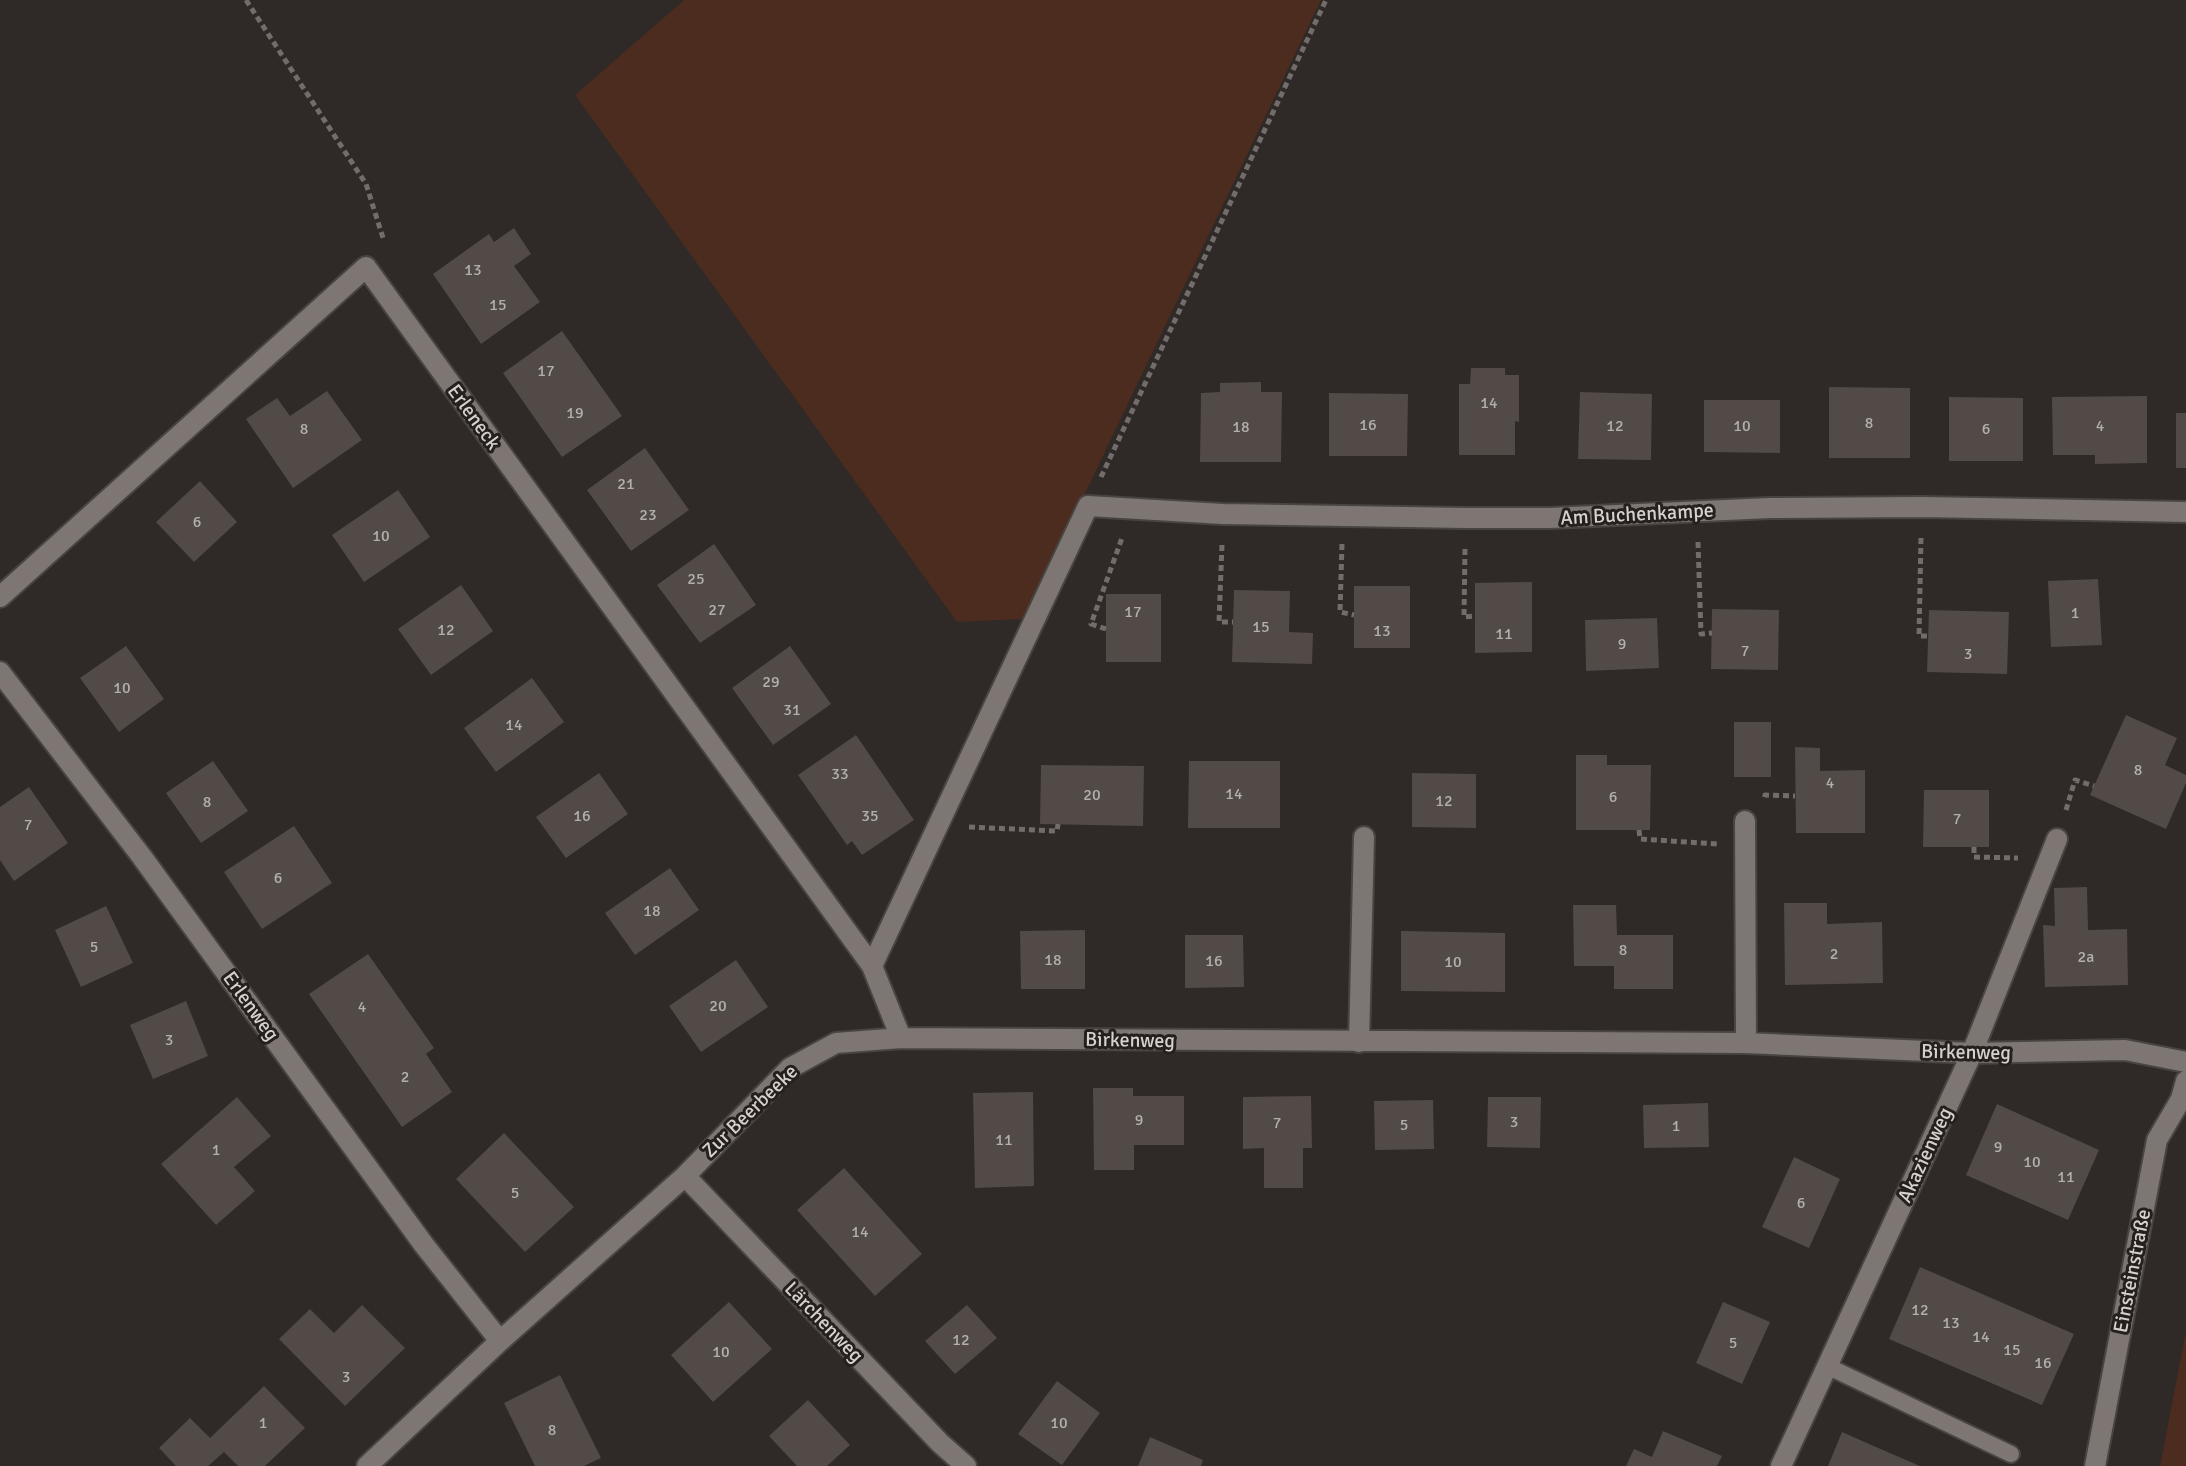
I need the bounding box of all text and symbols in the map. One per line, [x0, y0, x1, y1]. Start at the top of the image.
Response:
house number: 13 [464, 260, 482, 280]
house number: 15 [489, 295, 507, 315]
house number: 17 [537, 361, 555, 381]
street label: Erleneck [442, 379, 506, 455]
house number: 14 [1480, 393, 1498, 413]
house number: 19 [566, 403, 584, 423]
house number: 8 [1865, 413, 1873, 433]
house number: 16 [1359, 415, 1377, 435]
house number: 12 [1606, 416, 1624, 436]
house number: 10 [1733, 416, 1751, 436]
house number: 4 [2096, 416, 2105, 436]
house number: 18 [1232, 417, 1250, 437]
house number: 8 [300, 419, 308, 439]
house number: 6 [1982, 419, 1990, 439]
house number: 21 [617, 474, 635, 494]
street label: Am Buchenkampe [1560, 497, 1714, 531]
house number: 23 [639, 505, 657, 525]
house number: 6 [193, 512, 201, 532]
house number: 10 [372, 526, 390, 546]
house number: 25 [687, 569, 705, 589]
house number: 27 [708, 600, 726, 620]
house number: 17 [1124, 602, 1142, 622]
house number: 1 [2071, 603, 2079, 623]
house number: 15 [1252, 617, 1270, 637]
house number: 12 [437, 620, 455, 640]
house number: 13 [1373, 621, 1391, 641]
house number: 11 [1495, 624, 1513, 644]
house number: 9 [1618, 634, 1626, 654]
house number: 7 [1741, 641, 1749, 661]
house number: 3 [1964, 644, 1972, 664]
house number: 29 [762, 672, 780, 692]
house number: 10 [113, 678, 131, 698]
house number: 31 [783, 700, 801, 720]
house number: 14 [505, 715, 523, 735]
house number: 8 [2134, 760, 2142, 780]
house number: 33 [831, 764, 849, 784]
house number: 4 [1826, 773, 1835, 793]
house number: 14 [1225, 784, 1243, 804]
house number: 20 [1083, 785, 1101, 805]
house number: 6 [1609, 787, 1617, 807]
house number: 12 [1435, 791, 1453, 811]
house number: 8 [203, 792, 211, 812]
house number: 16 [573, 806, 591, 826]
house number: 35 [861, 806, 879, 826]
house number: 7 [1953, 809, 1961, 829]
house number: 7 [24, 815, 32, 835]
house number: 6 [274, 868, 282, 888]
house number: 18 [643, 901, 661, 921]
house number: 5 [90, 937, 98, 957]
house number: 8 [1619, 940, 1627, 960]
house number: 2 [1830, 944, 1838, 964]
house number: 2a [2078, 947, 2094, 967]
house number: 18 [1044, 950, 1062, 970]
house number: 16 [1205, 951, 1223, 971]
house number: 10 [1444, 952, 1462, 972]
street label: Erlenweg [217, 966, 285, 1046]
house number: 20 [709, 996, 727, 1016]
house number: 4 [358, 997, 367, 1017]
street label: Birkenweg [1085, 1027, 1175, 1053]
house number: 3 [165, 1030, 173, 1050]
street label: Birkenweg [1921, 1039, 2011, 1065]
street label: Zur Beerbeeke [697, 1059, 803, 1163]
house number: 2 [401, 1067, 409, 1087]
street label: Akazienweg [1892, 1103, 1958, 1207]
house number: 9 [1135, 1110, 1143, 1130]
house number: 3 [1510, 1112, 1518, 1132]
house number: 7 [1273, 1113, 1281, 1133]
house number: 5 [1400, 1115, 1408, 1135]
house number: 1 [1672, 1116, 1680, 1136]
house number: 11 [995, 1130, 1013, 1150]
house number: 9 [1994, 1137, 2002, 1157]
house number: 1 [212, 1140, 220, 1160]
house number: 10 [2023, 1152, 2041, 1172]
house number: 11 [2057, 1167, 2075, 1187]
house number: 5 [511, 1183, 519, 1203]
house number: 6 [1797, 1193, 1805, 1213]
street label: Einsteinstraße [2108, 1207, 2156, 1335]
house number: 14 [851, 1222, 869, 1242]
street label: Lärchenweg [779, 1276, 869, 1368]
house number: 12 [1911, 1300, 1929, 1320]
house number: 13 [1942, 1313, 1960, 1333]
house number: 14 [1972, 1327, 1990, 1347]
house number: 12 [952, 1330, 970, 1350]
house number: 5 [1729, 1333, 1737, 1353]
house number: 15 [2003, 1340, 2021, 1360]
house number: 10 [712, 1342, 730, 1362]
house number: 16 [2034, 1353, 2052, 1373]
house number: 3 [342, 1367, 350, 1387]
house number: 1 [259, 1413, 267, 1433]
house number: 10 [1050, 1413, 1068, 1433]
house number: 8 [548, 1420, 556, 1440]

